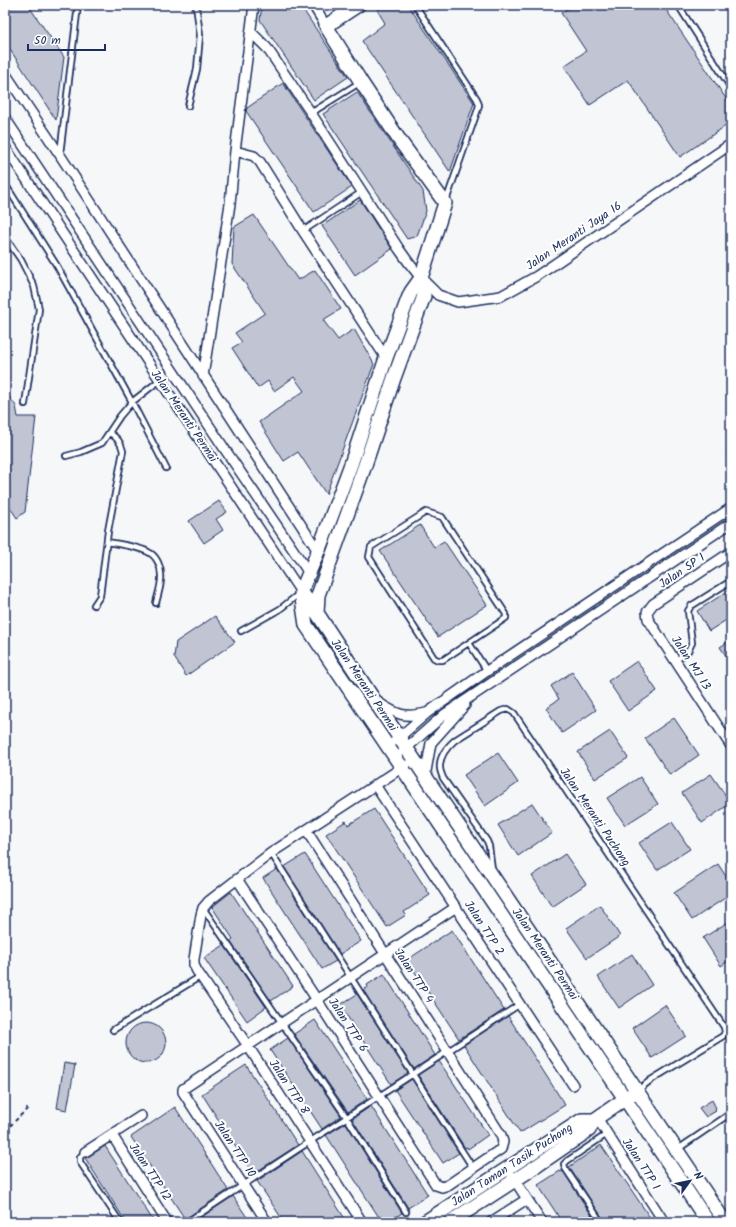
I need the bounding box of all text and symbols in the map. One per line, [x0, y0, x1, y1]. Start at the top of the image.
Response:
scale bar [28, 26, 105, 52]
text: 50 m [34, 31, 61, 50]
street label: Jalan Meranti Jaya 16 [522, 197, 626, 275]
street label: Jalan Meranti Permai [146, 366, 223, 467]
street label: Jalan SP 1 [655, 548, 709, 594]
street label: Jalan MJ 13 [666, 632, 716, 694]
street label: Jalan Meranti Permai [326, 635, 403, 736]
street label: Jalan Meranti Puchong [555, 764, 635, 871]
street label: Jalan TTP 2 [459, 897, 509, 959]
street label: Jalan Meranti Permai [507, 904, 584, 1005]
street label: Jalan TTP 4 [389, 945, 439, 1007]
street label: Jalan TTP 6 [323, 994, 373, 1056]
street label: Jalan TTP 8 [264, 1056, 314, 1119]
street label: Jalan TTP 10 [209, 1117, 261, 1181]
street label: Jalan Taman Tasik Puchong [447, 1118, 577, 1212]
street label: Jalan TTP 1 [617, 1134, 665, 1194]
street label: Jalan TTP 12 [124, 1139, 176, 1205]
north arrow [670, 1161, 710, 1201]
text: N [688, 1168, 707, 1184]

